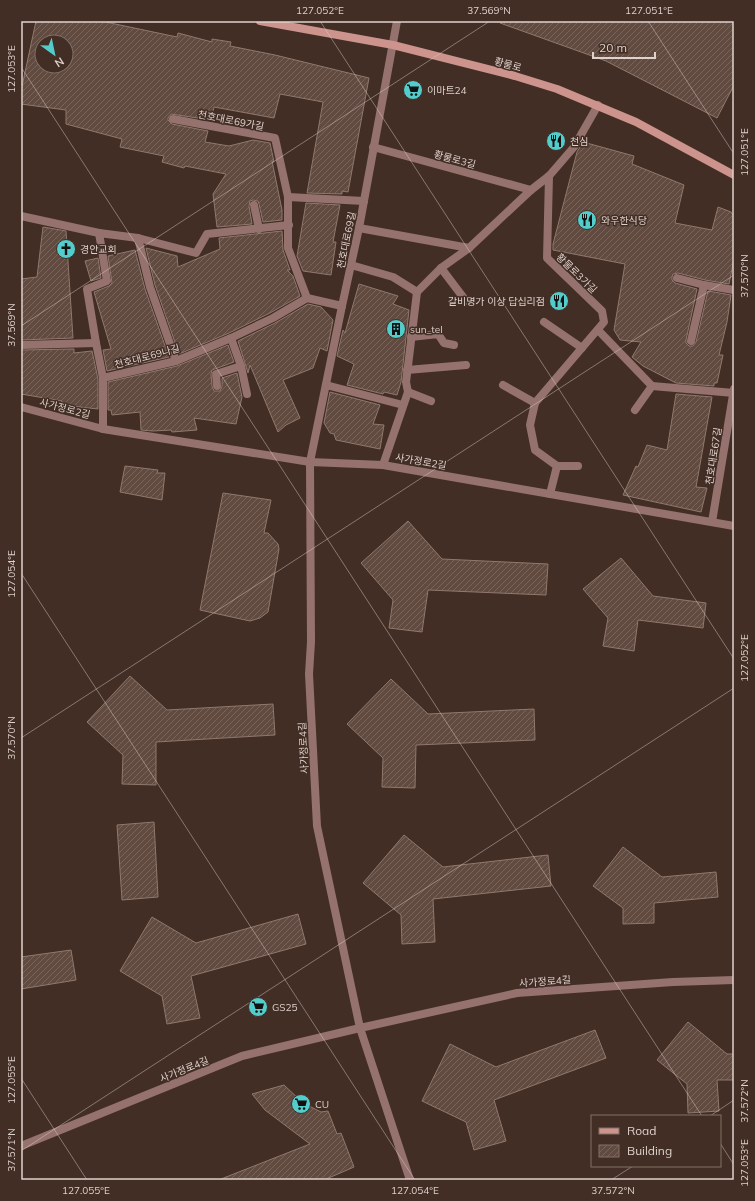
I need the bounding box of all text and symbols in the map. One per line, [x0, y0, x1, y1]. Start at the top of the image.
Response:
text: 127.052°E [296, 4, 344, 17]
text: 37.569°N [467, 4, 511, 17]
text: 127.051°E [625, 4, 673, 17]
north arrow [34, 34, 74, 74]
scale bar [593, 34, 655, 60]
text: 20 m [599, 40, 627, 55]
text: 127.053°E [5, 45, 18, 93]
text: N [52, 54, 67, 71]
street label: 황물로 [493, 55, 523, 74]
supermarket icon: 이마트24 [402, 79, 424, 101]
place label: 이마트24 [427, 84, 467, 97]
street label: 천호대로69가길 [197, 108, 265, 133]
text: 127.051°E [738, 128, 751, 176]
restaurant icon: 천심 [545, 130, 567, 152]
place label: 천심 [570, 135, 588, 148]
street label: 황물로3길 [433, 148, 477, 171]
restaurant icon: 와우한식당 [576, 209, 598, 231]
street label: 천호대로69길 [334, 210, 359, 270]
place label: 와우한식당 [601, 214, 647, 227]
church icon: 경안교회 [55, 238, 77, 260]
place label: 경안교회 [80, 243, 117, 256]
street label: 황물로3가길 [553, 251, 600, 296]
text: 37.570°N [738, 254, 751, 298]
restaurant icon: 갈비명가 이상 답십리점 [548, 290, 570, 312]
place label: 갈비명가 이상 답십리점 [448, 295, 545, 308]
text: 37.569°N [5, 303, 18, 347]
building icon: sun_tel [385, 318, 407, 340]
place label: sun_tel [410, 323, 443, 336]
street label: 천호대로69나길 [113, 342, 181, 371]
street label: 사가정로2길 [38, 395, 92, 421]
street label: 천호대로67길 [703, 426, 724, 486]
street label: 사가정로2길 [394, 451, 448, 472]
text: 127.054°E [5, 550, 18, 598]
text: 127.052°E [738, 634, 751, 682]
text: 37.570°N [5, 716, 18, 760]
street label: 사가정로4길 [296, 722, 311, 774]
street label: 사가정로4길 [519, 973, 571, 990]
supermarket icon: GS25 [247, 996, 269, 1018]
place label: GS25 [272, 1001, 298, 1014]
street label: 사가정로4길 [158, 1054, 211, 1085]
text: 127.055°E [5, 1056, 18, 1104]
text: 37.572°N [738, 1079, 751, 1123]
supermarket icon: CU [290, 1093, 312, 1115]
place label: CU [315, 1098, 329, 1111]
legend [591, 1115, 721, 1167]
text: Road [627, 1123, 656, 1138]
text: 37.571°N [5, 1128, 18, 1172]
text: 127.053°E [738, 1139, 751, 1187]
text: Building [627, 1143, 672, 1158]
text: 127.055°E [62, 1184, 110, 1197]
text: 127.054°E [391, 1184, 439, 1197]
text: 37.572°N [591, 1184, 635, 1197]

